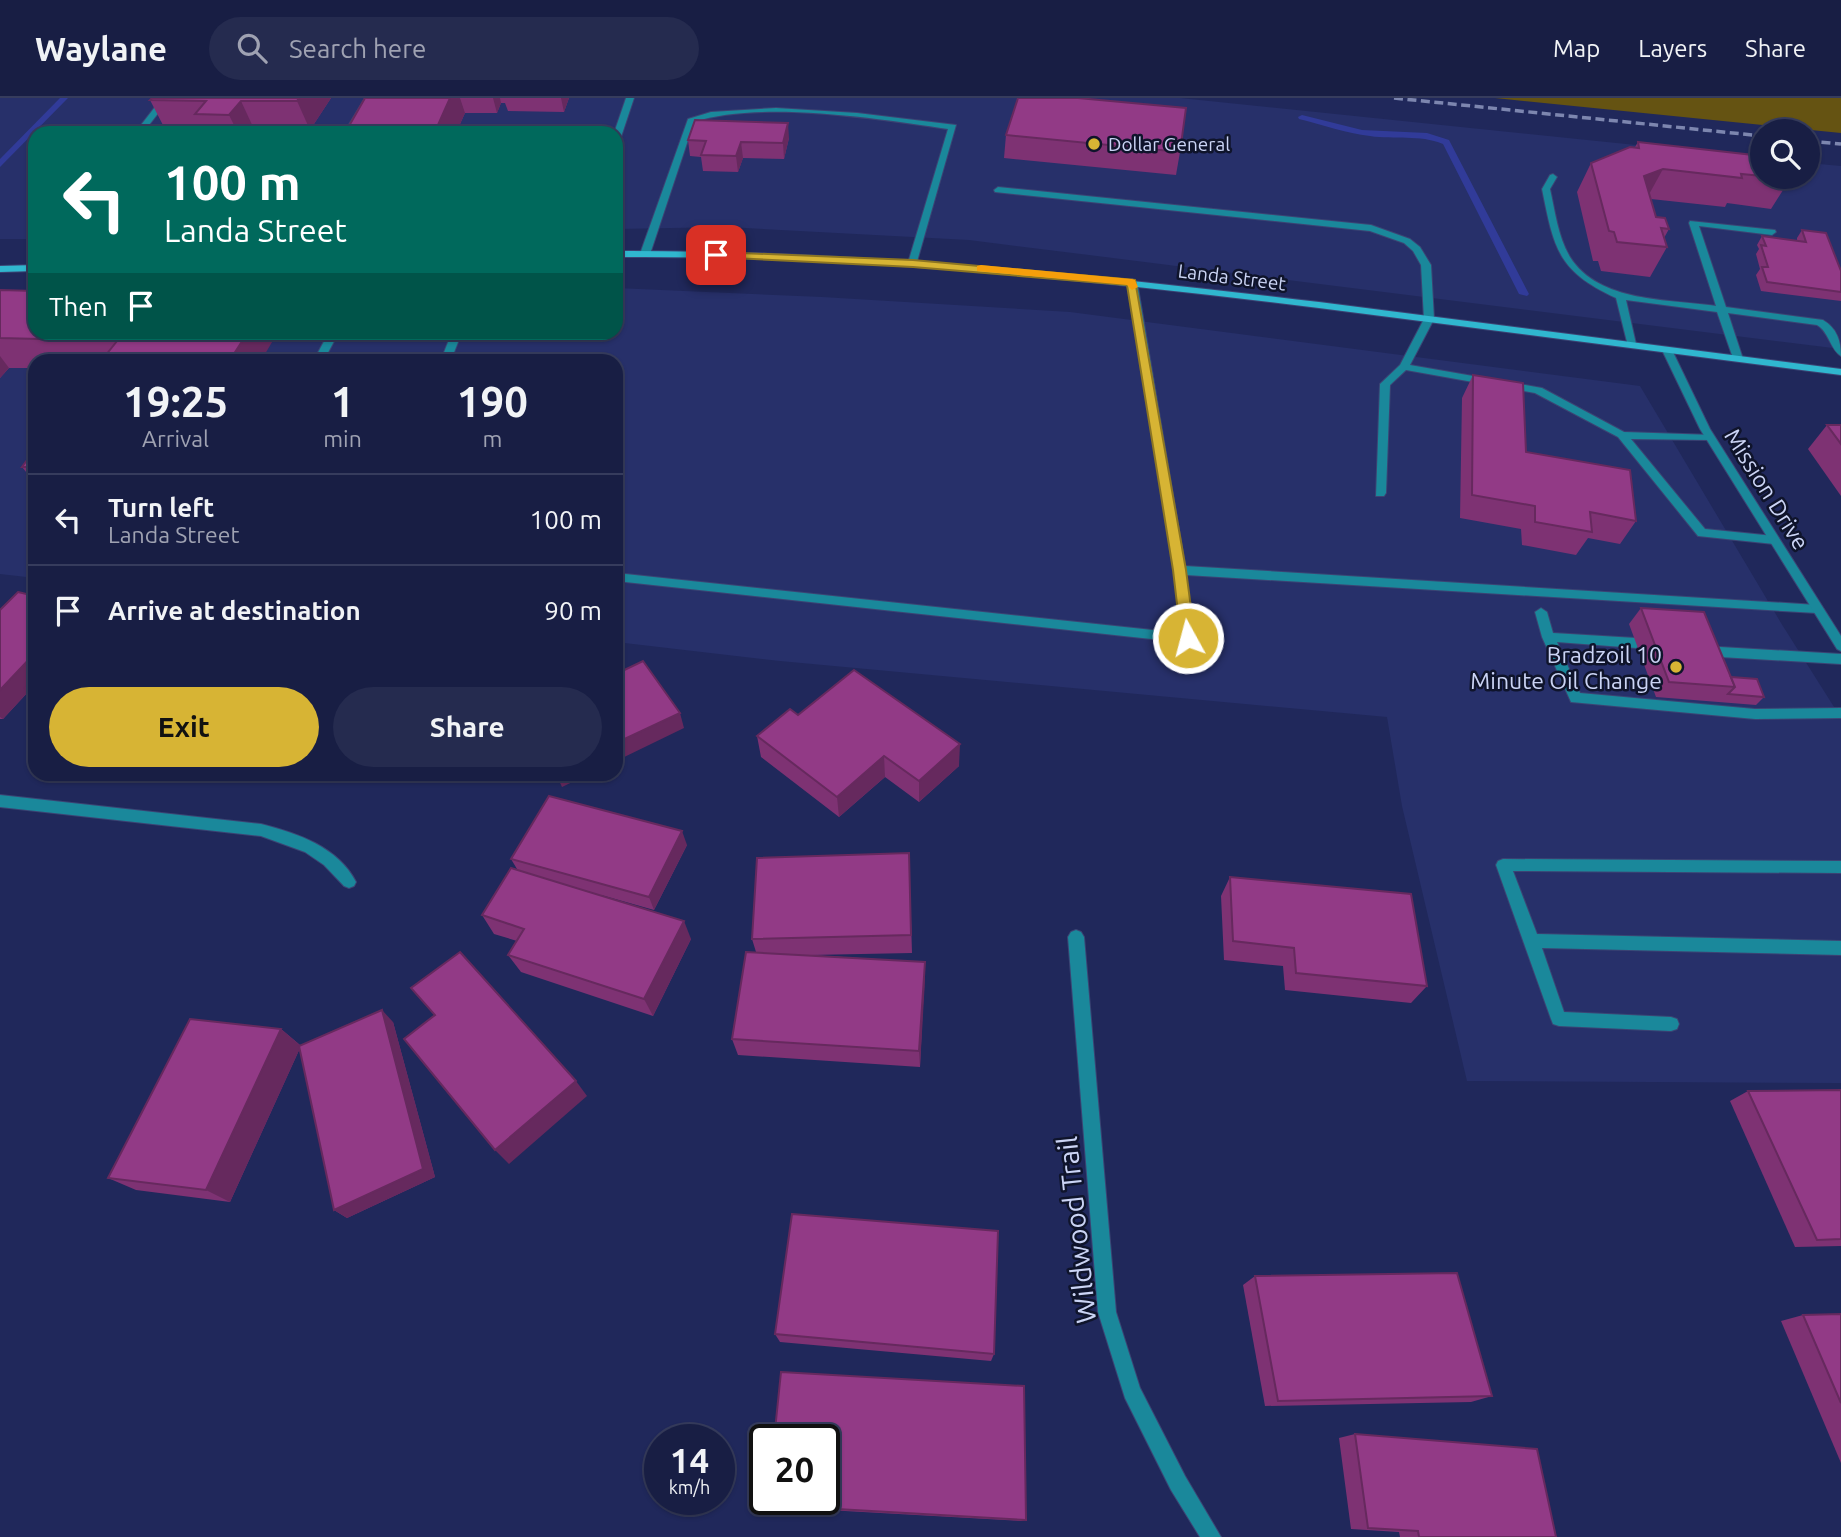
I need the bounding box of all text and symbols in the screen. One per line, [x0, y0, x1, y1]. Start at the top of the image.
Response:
search box [209, 17, 699, 80]
icon: search [233, 29, 271, 67]
text: Waylane [35, 30, 167, 67]
text: Search here [289, 34, 426, 63]
text: Map [1553, 35, 1600, 62]
text: Layers [1638, 35, 1707, 62]
text: Share [1745, 35, 1806, 62]
map controls [1750, 119, 1820, 189]
button: search [1750, 119, 1820, 189]
place label: Dollar General [1108, 133, 1230, 155]
marker: Dollar General [1086, 136, 1102, 152]
icon: left [49, 154, 140, 245]
text: 100 m [164, 154, 301, 209]
text: Landa Street [164, 212, 347, 248]
pin [686, 225, 746, 285]
icon: arrive [697, 236, 735, 274]
street label: Landa Street [1177, 259, 1288, 295]
icon: arrive [122, 287, 160, 325]
text: Then [49, 292, 108, 321]
text: 19:25 [123, 378, 228, 425]
text: 1 [331, 378, 354, 425]
text: 190 [457, 378, 528, 425]
street label: Mission Drive [1720, 424, 1814, 554]
text: Arrival [142, 426, 209, 451]
text: min [323, 426, 362, 451]
text: m [482, 426, 502, 451]
text: Turn left [108, 493, 214, 522]
icon: left [49, 501, 87, 539]
text: 100 m [530, 505, 602, 534]
text: Landa Street [108, 522, 239, 547]
icon: arrive [49, 592, 87, 630]
text: Arrive at destination [108, 596, 361, 625]
text: 90 m [544, 596, 602, 625]
position arrow [1151, 601, 1225, 675]
place label: Bradzoil 10 Minute Oil Change [1470, 642, 1662, 693]
marker: Bradzoil 10 Minute Oil Change [1668, 659, 1684, 675]
button: Exit [49, 687, 319, 767]
button: Share [333, 687, 602, 767]
street label: Wildwood Trail [1051, 1135, 1101, 1325]
speed limit sign: 20 [749, 1424, 840, 1515]
text: 14 [670, 1440, 709, 1480]
text: km/h [669, 1477, 710, 1497]

